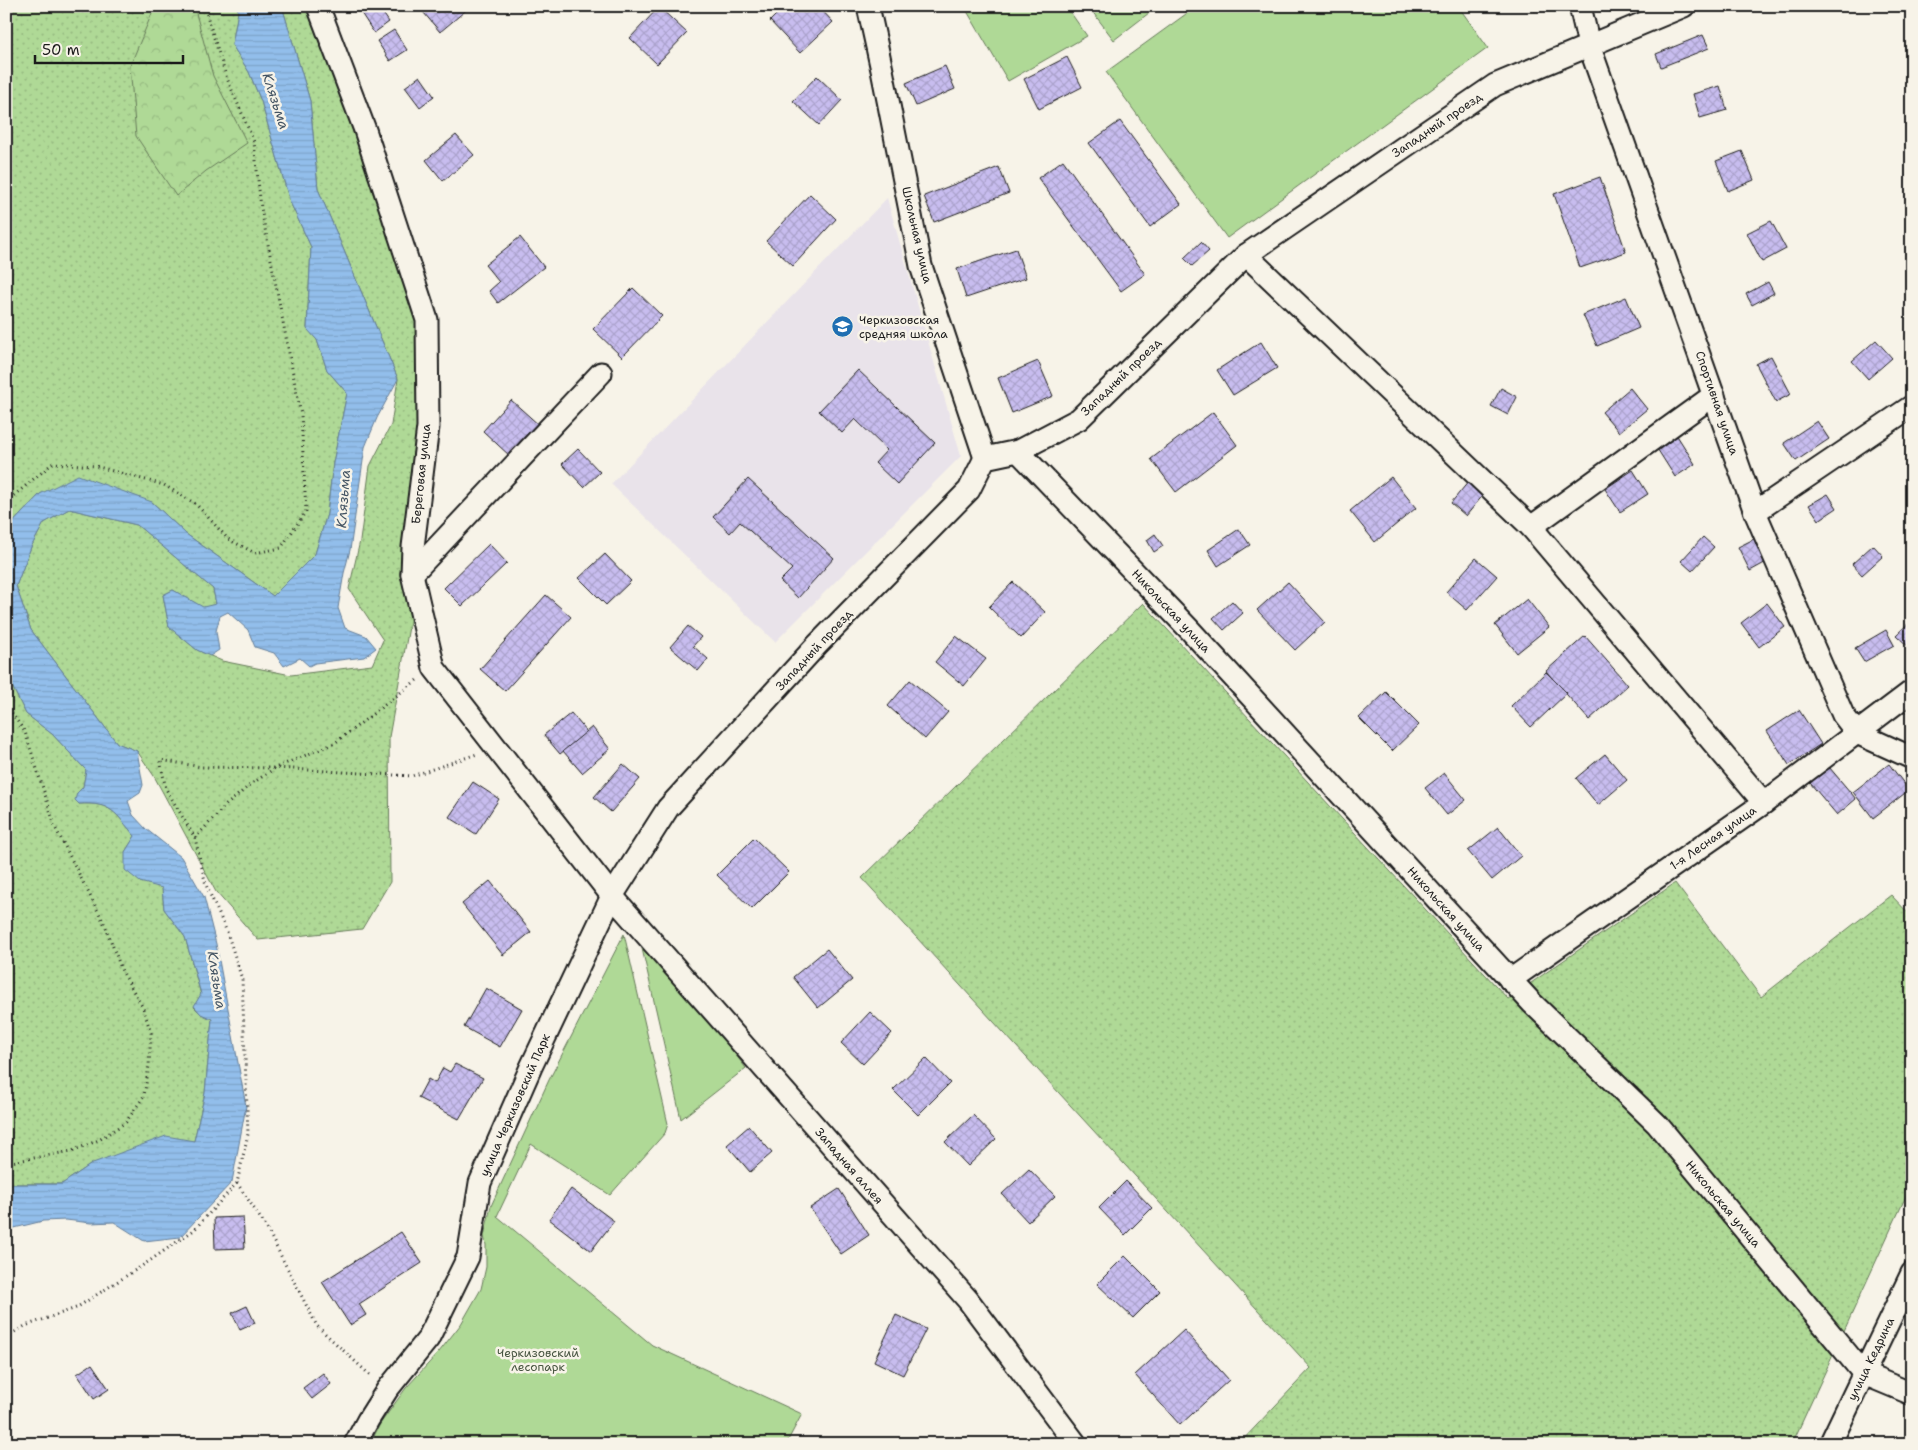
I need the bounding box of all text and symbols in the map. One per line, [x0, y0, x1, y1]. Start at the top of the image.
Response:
scale bar [35, 32, 182, 64]
text: 50 m [42, 40, 80, 60]
water label: Клязьма [258, 70, 294, 132]
street label: Западный проезд [1389, 89, 1486, 161]
street label: Школьная улица [898, 185, 936, 285]
place label: Черкизовская средняя школа [859, 312, 948, 342]
school or university icon: Черкизовская средняя школа [831, 315, 855, 339]
street label: Западный проезд [1078, 334, 1165, 419]
street label: Спортивная улица [1692, 349, 1742, 458]
street label: Береговая улица [408, 423, 434, 525]
water label: Клязьма [332, 469, 354, 529]
street label: Никольская улица [1128, 566, 1214, 657]
street label: Западный проезд [772, 606, 856, 694]
street label: 1-я Лесная улица [1667, 802, 1760, 874]
street label: Никольская улица [1404, 863, 1489, 955]
water label: Клязьма [204, 950, 230, 1010]
street label: улица Черкизовский Парк [476, 1030, 554, 1179]
street label: Западная аллея [811, 1124, 887, 1208]
street label: Никольская улица [1682, 1157, 1764, 1251]
street label: улица Кедрина [1844, 1314, 1898, 1403]
park label: Черкизовский лесопарк [497, 1345, 579, 1375]

